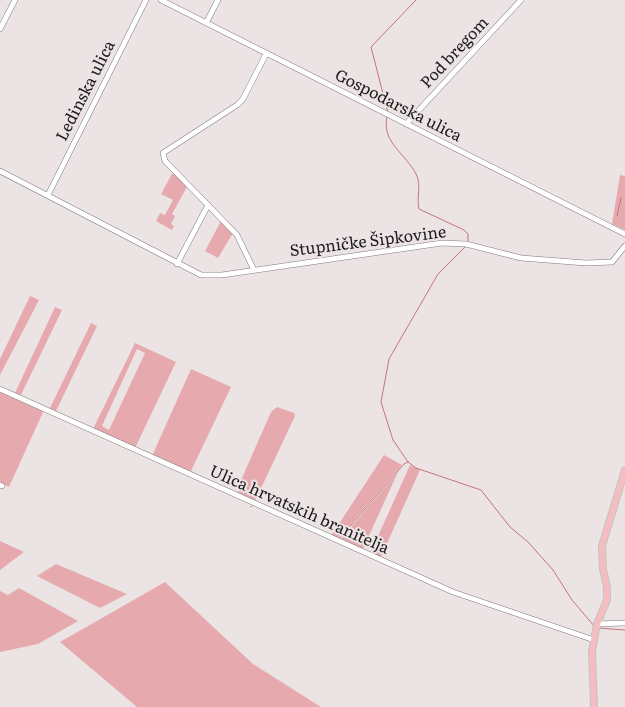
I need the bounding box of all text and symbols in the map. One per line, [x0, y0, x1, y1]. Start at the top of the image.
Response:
street label: Pod bregom [417, 13, 493, 93]
street label: Ledinska ulica [52, 38, 120, 144]
street label: Gospodarska ulica [331, 66, 465, 146]
street label: Stupničke Šipkovine [289, 223, 447, 261]
street label: Ulica hrvatskih branitelja [206, 462, 392, 558]

